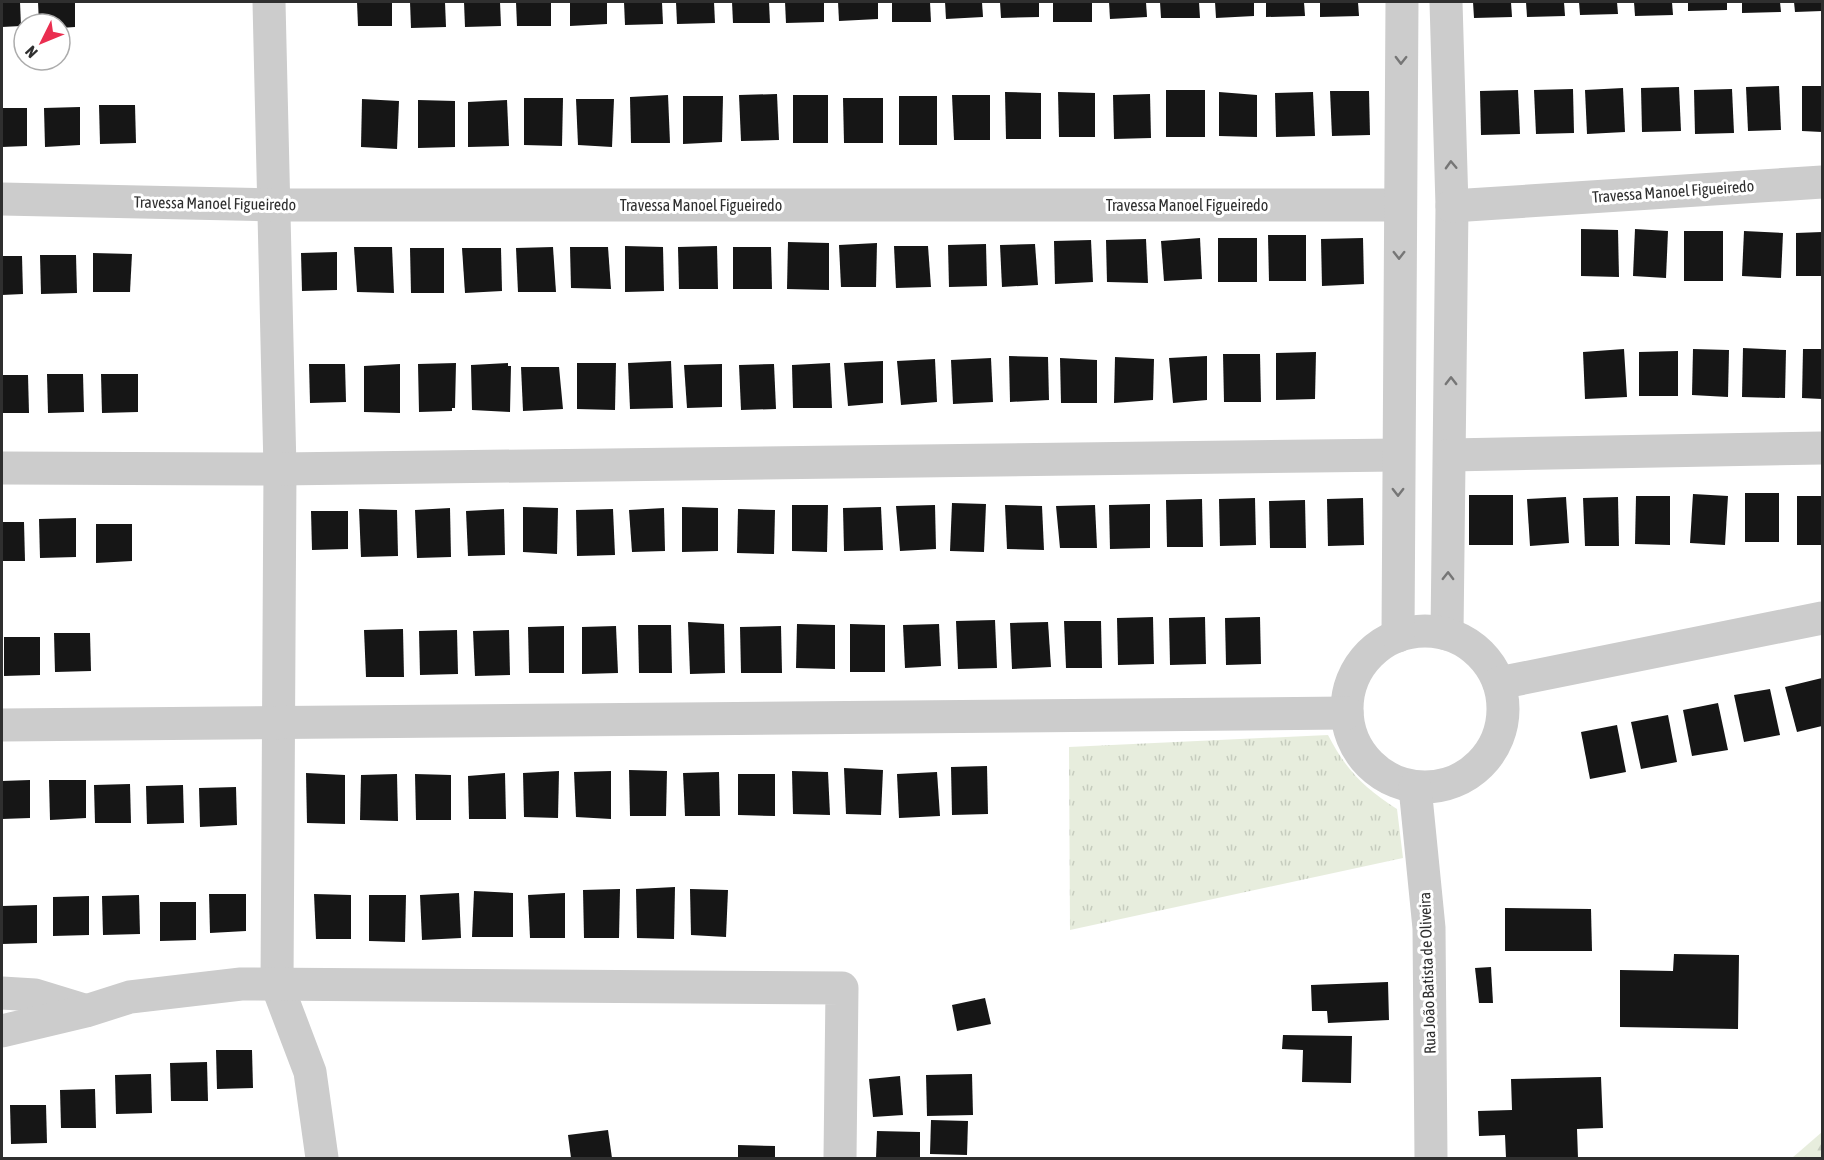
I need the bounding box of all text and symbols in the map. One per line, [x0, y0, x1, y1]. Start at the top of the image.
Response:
north arrow [12, 12, 72, 72]
text: N [21, 43, 41, 62]
one-way arrow [1395, 55, 1408, 64]
one-way arrow [1444, 160, 1457, 169]
street label: Travessa Manoel Figueiredo [1591, 176, 1755, 207]
street label: Travessa Manoel Figueiredo [134, 193, 296, 214]
street label: Travessa Manoel Figueiredo [620, 196, 782, 215]
street label: Travessa Manoel Figueiredo [1106, 196, 1268, 215]
one-way arrow [1393, 250, 1406, 259]
one-way arrow [1445, 376, 1457, 385]
one-way arrow [1392, 487, 1404, 496]
one-way arrow [1442, 571, 1454, 580]
street label: Rua João Batista de Oliveira [1415, 892, 1439, 1054]

